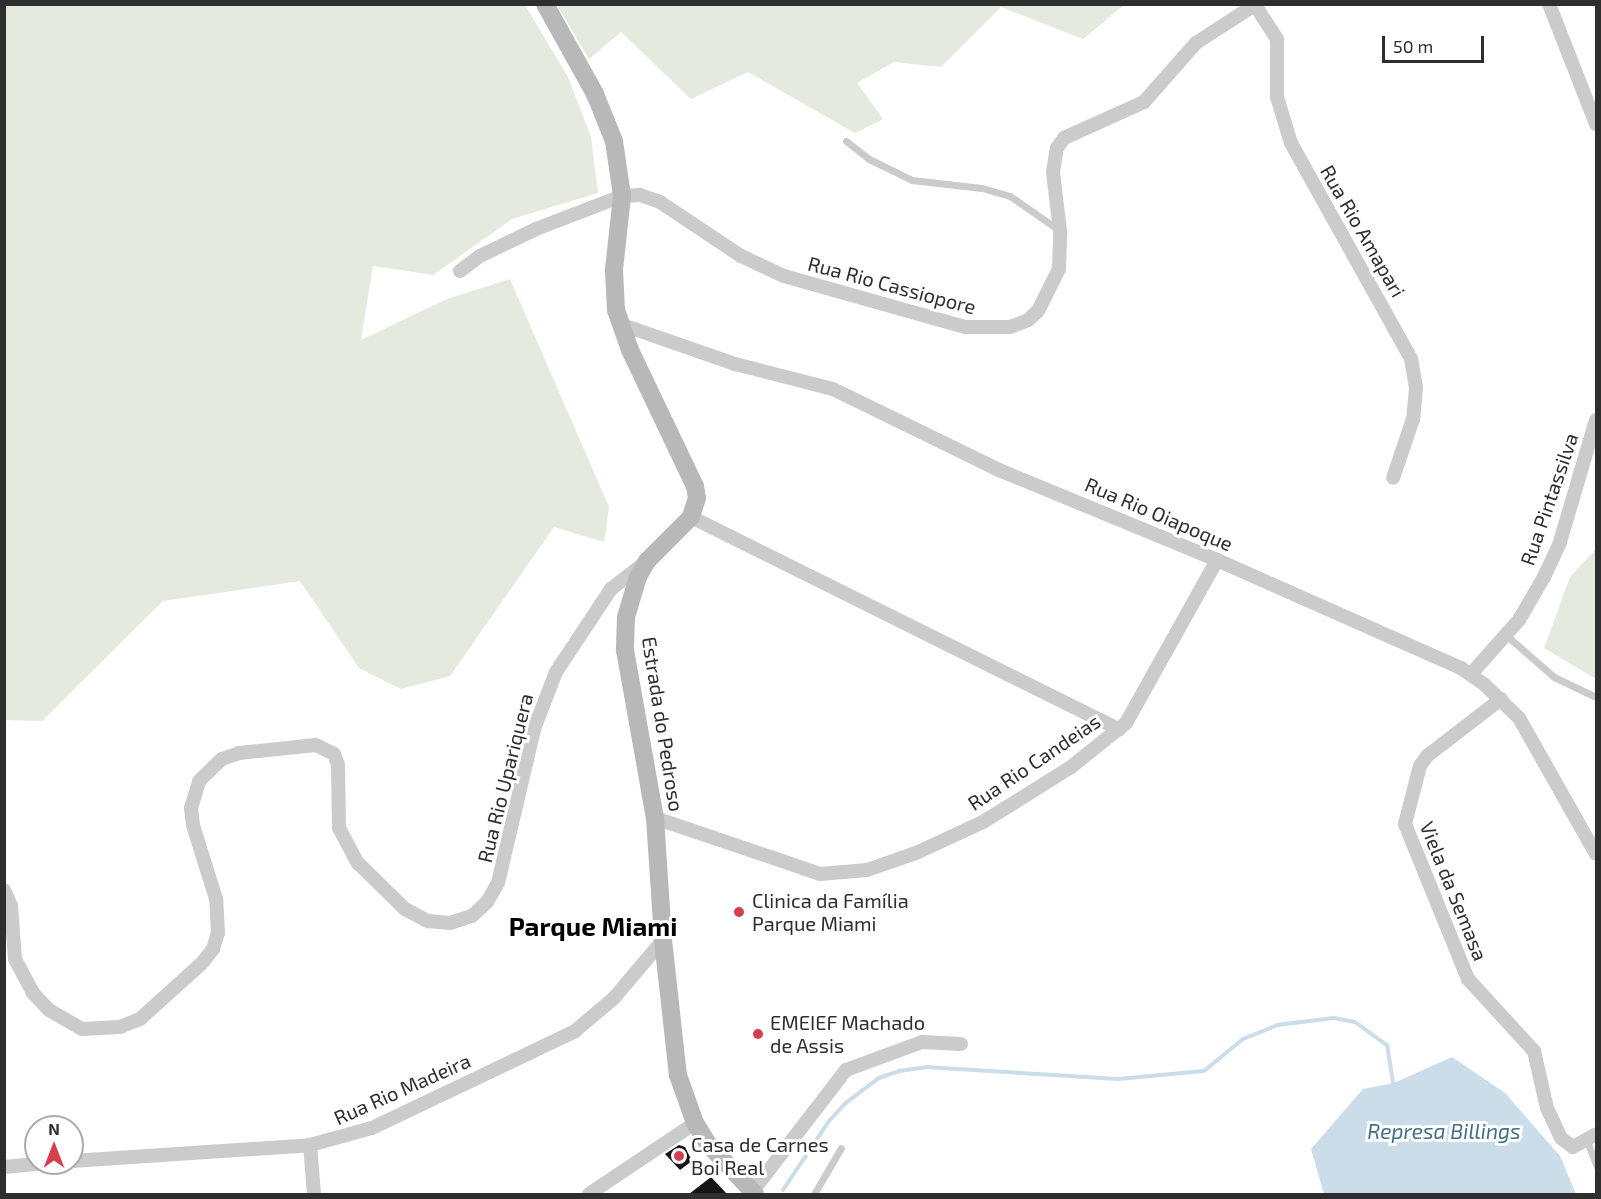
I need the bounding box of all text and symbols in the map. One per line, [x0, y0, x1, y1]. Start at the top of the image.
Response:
scale bar [1385, 24, 1487, 62]
text: 50 m [1393, 35, 1433, 57]
street label: Rua Rio Amapari [1315, 161, 1411, 301]
street label: Rua Rio Cassiopore [805, 251, 979, 319]
street label: Rua Pintassilva [1515, 430, 1583, 568]
street label: Rua Rio Oiapoque [1082, 472, 1236, 556]
street label: Estrada do Pedroso [637, 635, 689, 813]
street label: Rua Rio Upariquera [472, 691, 538, 865]
street label: Rua Rio Candeias [963, 709, 1105, 815]
street label: Viela da Semasa [1415, 818, 1493, 964]
place label: Clinica da Família Parque Miami [752, 888, 909, 935]
marker: Clinica da Família Parque Miami [730, 903, 748, 921]
district label: Parque Miami [509, 910, 677, 942]
place label: EMEIEF Machado de Assis [770, 1011, 925, 1058]
marker: EMEIEF Machado de Assis [751, 1027, 765, 1041]
street label: Rua Rio Madeira [330, 1048, 474, 1130]
north arrow [24, 1115, 84, 1175]
water label: Represa Billings [1367, 1118, 1521, 1144]
text: N [48, 1119, 60, 1138]
place label: Casa de Carnes Boi Real [691, 1132, 829, 1179]
marker: Casa de Carnes Boi Real [672, 1149, 686, 1163]

